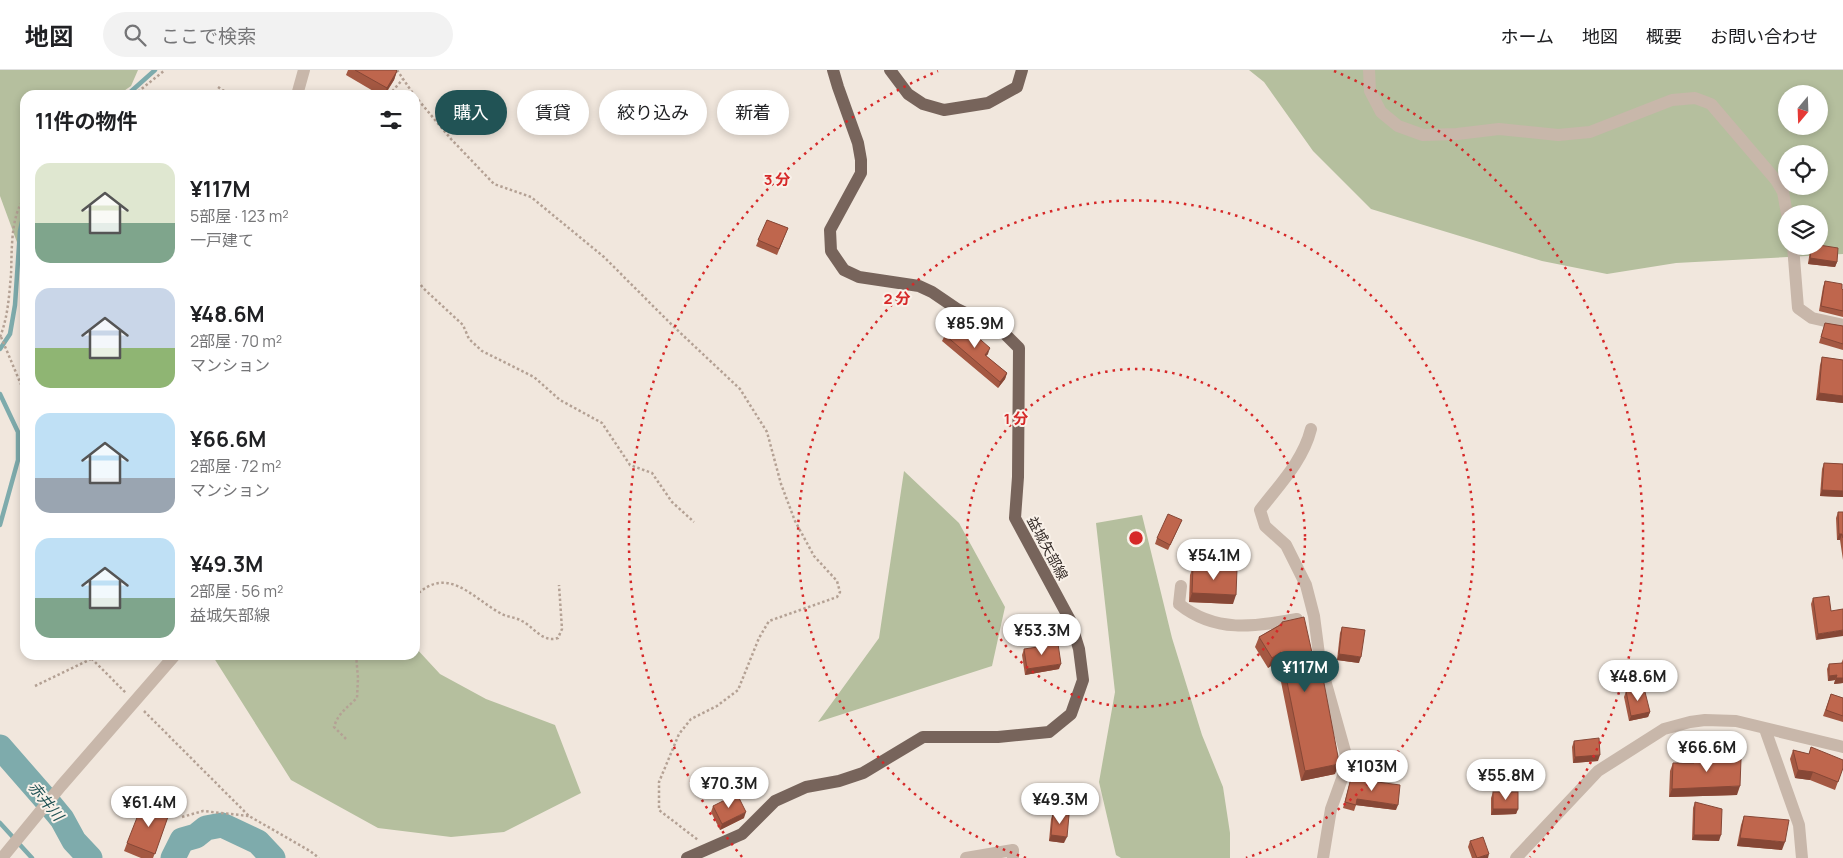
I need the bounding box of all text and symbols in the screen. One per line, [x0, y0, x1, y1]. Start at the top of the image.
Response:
search box [103, 12, 453, 57]
text: 地図 [25, 19, 73, 52]
icon: search [121, 21, 149, 49]
text: ここで検索 [161, 23, 256, 49]
text: ホーム [1501, 24, 1554, 48]
text: 地図 [1582, 24, 1618, 48]
text: 概要 [1646, 24, 1682, 48]
text: お問い合わせ [1710, 24, 1818, 48]
north arrow [1778, 85, 1828, 135]
map controls [1778, 85, 1828, 255]
chip: 購入 [435, 90, 507, 135]
chip: 賃貸 [517, 90, 589, 135]
chip: 絞り込み [599, 90, 707, 135]
chip: 新着 [717, 90, 789, 135]
icon: filters [377, 106, 405, 134]
text: 11件の物件 [35, 107, 137, 135]
button: locate [1778, 145, 1828, 195]
text: 3 分 [764, 169, 790, 190]
text: ¥117M [190, 175, 250, 203]
icon: home [75, 183, 135, 243]
text: 5部屋 · 123 m² [190, 205, 289, 227]
button: layers [1778, 205, 1828, 255]
text: 一戸建て [190, 229, 254, 251]
text: 2 分 [884, 288, 910, 309]
text: ¥48.6M [190, 300, 264, 328]
pin: ¥85.9M [934, 306, 1016, 349]
icon: home [75, 308, 135, 368]
text: ¥85.9M [946, 312, 1004, 334]
text: 2部屋 · 70 m² [190, 330, 282, 352]
text: マンション [190, 354, 270, 376]
text: 1 分 [1004, 408, 1028, 429]
text: ¥66.6M [190, 425, 266, 453]
icon: home [75, 433, 135, 493]
text: 2部屋 · 72 m² [190, 455, 281, 477]
text: マンション [190, 479, 270, 501]
street label: 益城矢部線 [1023, 513, 1073, 583]
centre of rings [1127, 529, 1145, 547]
pin: ¥54.1M [1173, 538, 1255, 581]
text: ¥54.1M [1188, 544, 1240, 566]
text: ¥49.3M [190, 550, 263, 578]
icon: home [75, 558, 135, 618]
text: 2部屋 · 56 m² [190, 580, 283, 602]
text: 益城矢部線 [190, 604, 270, 626]
pin: ¥53.3M [1001, 614, 1083, 656]
text: ¥53.3M [1014, 619, 1070, 641]
pin: ¥117M [1270, 650, 1340, 693]
text: ¥117M [1282, 656, 1328, 678]
pin: ¥48.6M [1597, 660, 1679, 702]
text: ¥48.6M [1610, 665, 1666, 687]
pin: ¥66.6M [1666, 730, 1748, 773]
text: ¥66.6M [1678, 736, 1736, 758]
pin: ¥103M [1337, 750, 1407, 792]
text: ¥103M [1347, 755, 1397, 777]
pin: ¥55.8M [1465, 758, 1547, 801]
text: ¥55.8M [1478, 764, 1534, 786]
pin: ¥70.3M [688, 766, 770, 809]
text: ¥70.3M [701, 772, 757, 794]
water label: 赤井川 [24, 777, 70, 827]
pin: ¥49.3M [1019, 782, 1101, 825]
pin: ¥61.4M [108, 786, 190, 828]
text: ¥49.3M [1032, 788, 1088, 810]
text: ¥61.4M [122, 791, 176, 813]

